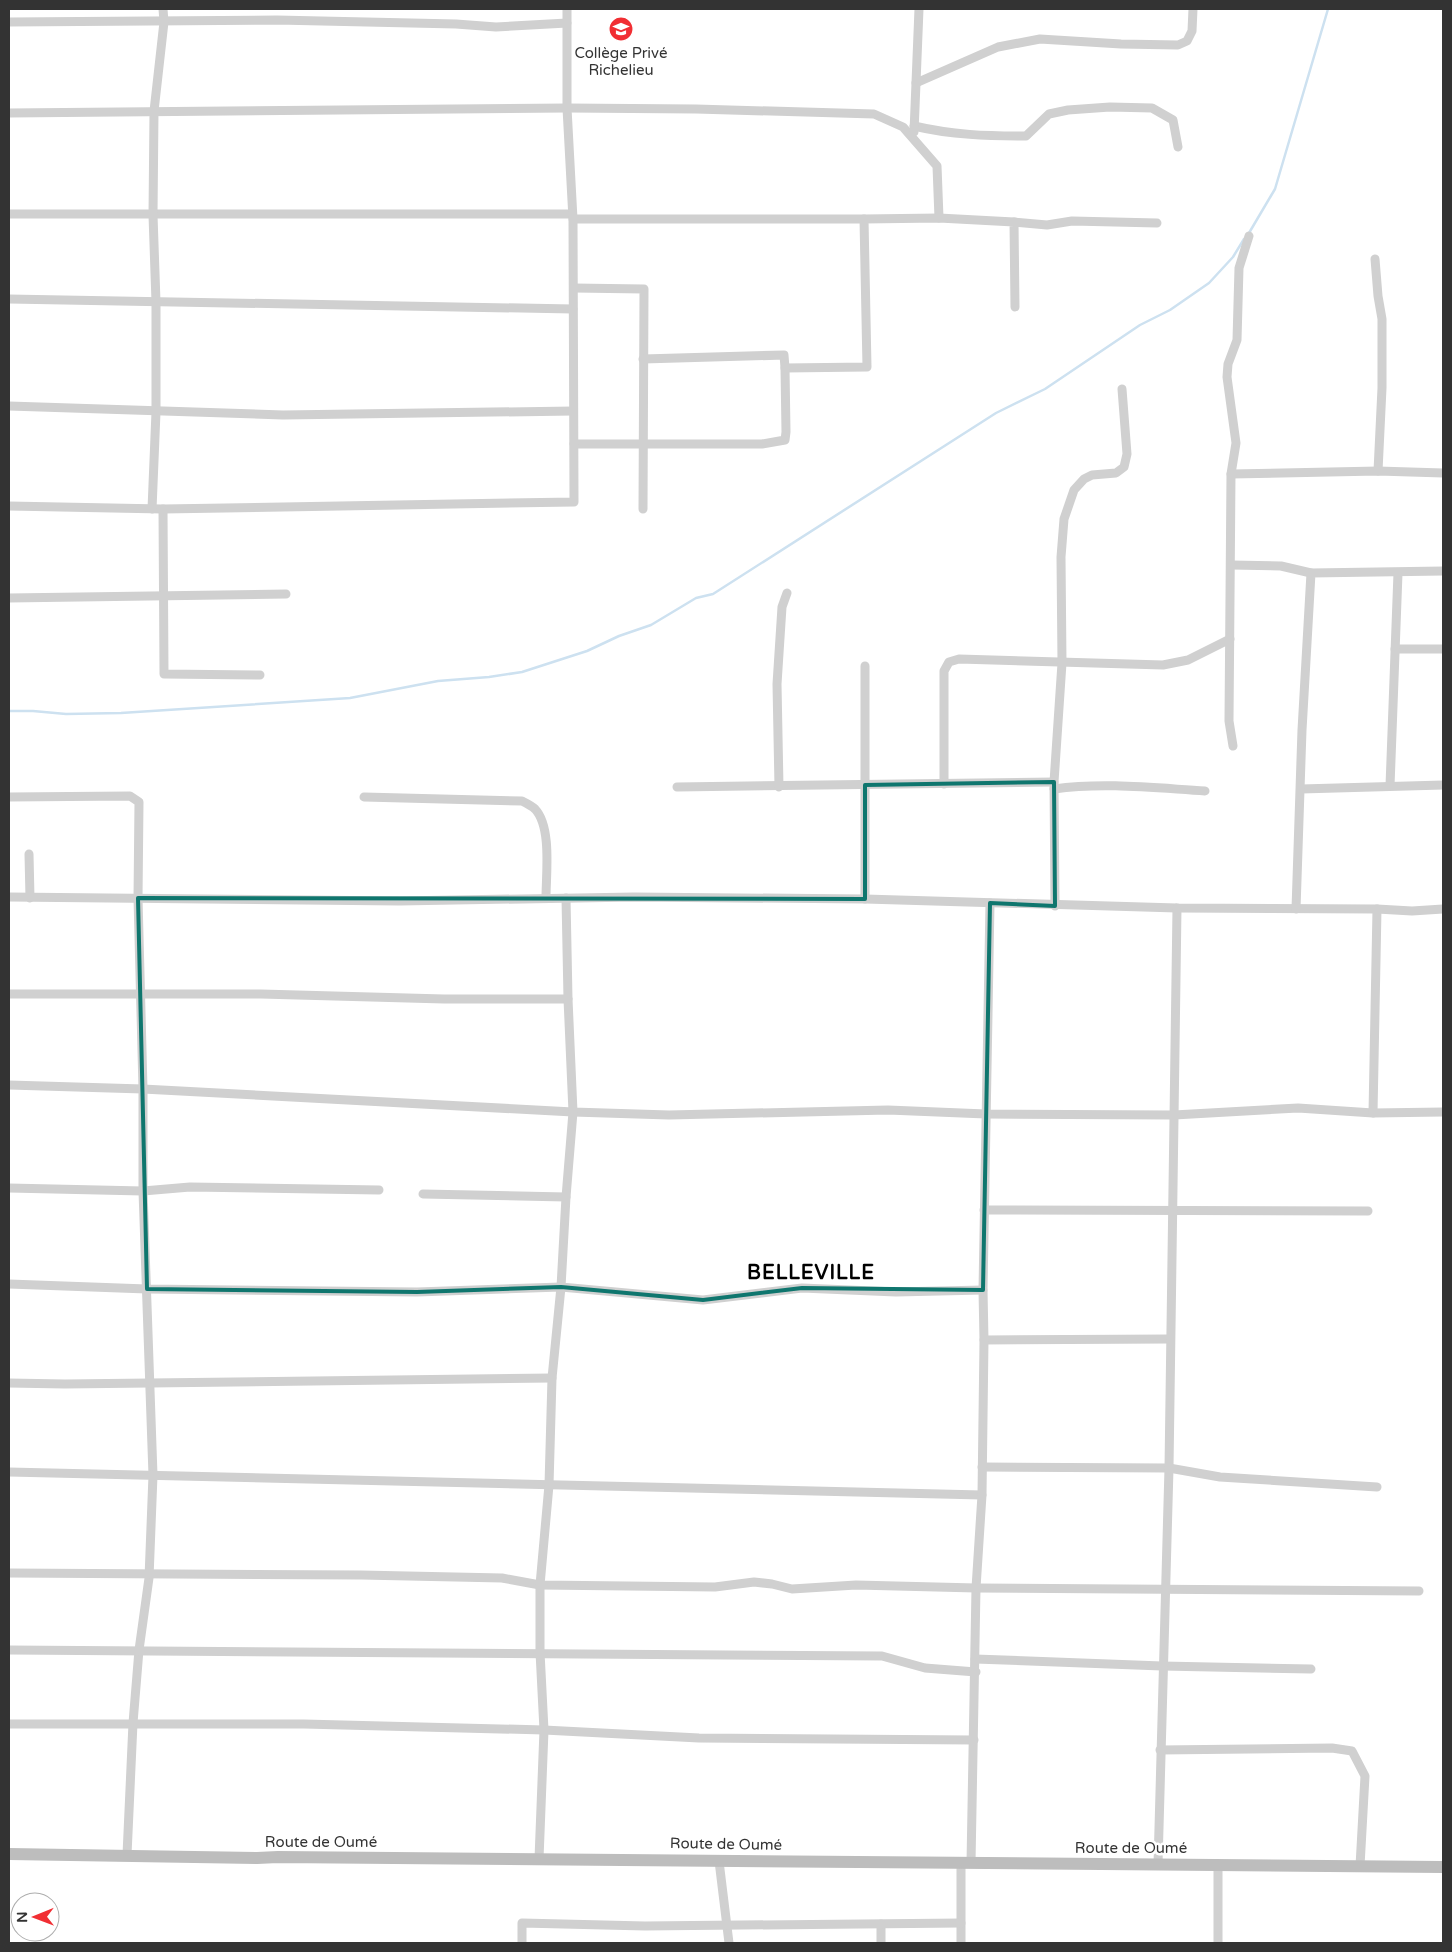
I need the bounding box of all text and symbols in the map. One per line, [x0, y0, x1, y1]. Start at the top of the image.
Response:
school or university icon: Collège Privé Richelieu [608, 16, 634, 42]
place label: Collège Privé Richelieu [575, 44, 667, 79]
district label: BELLEVILLE [747, 1261, 875, 1285]
street label: Route de Oumé [265, 1833, 377, 1851]
street label: Route de Oumé [670, 1834, 782, 1854]
street label: Route de Oumé [1075, 1839, 1187, 1857]
north arrow [10, 1892, 60, 1942]
text: N [14, 1911, 31, 1923]

